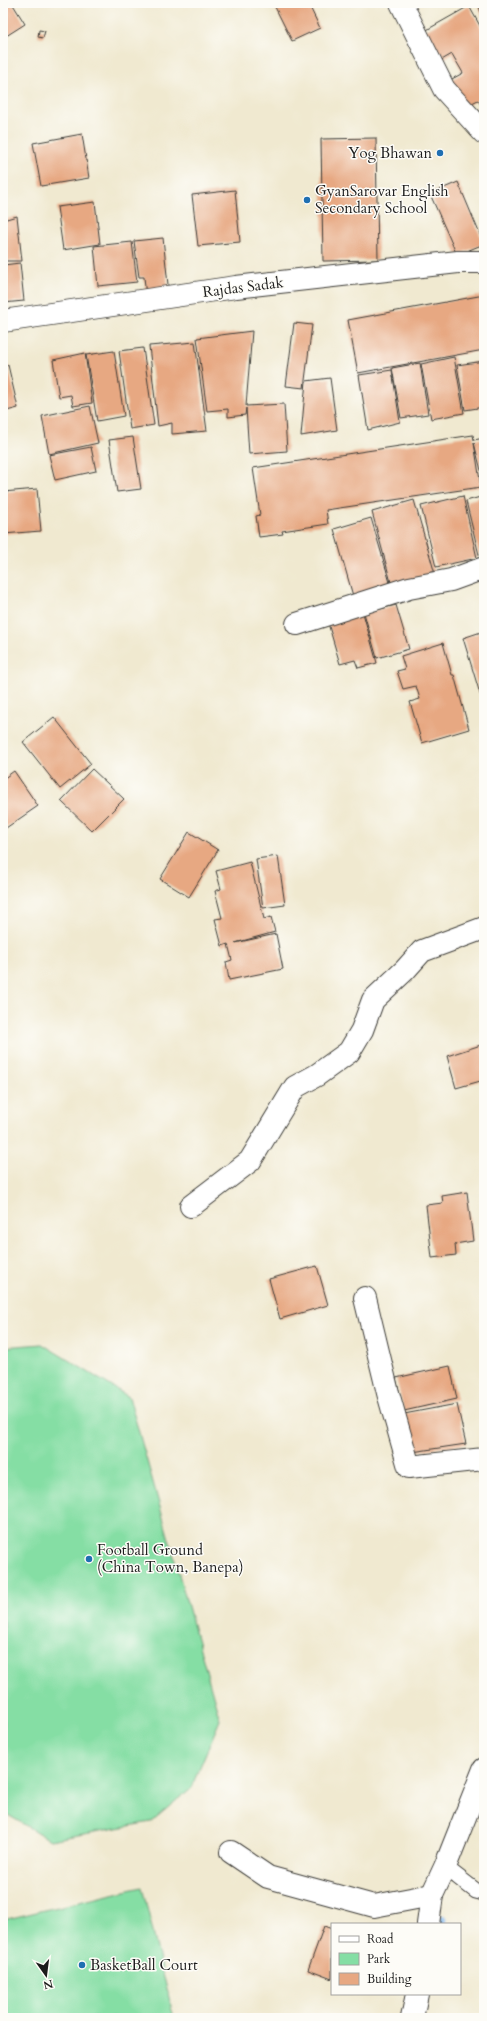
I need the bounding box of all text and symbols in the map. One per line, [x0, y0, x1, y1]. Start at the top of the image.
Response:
place label: Yog Bhawan [348, 143, 432, 163]
marker: Yog Bhawan [435, 148, 445, 158]
place label: GyanSarovar English Secondary School [315, 181, 449, 218]
marker: GyanSarovar English Secondary School [302, 195, 312, 205]
street label: Rajdas Sadak [202, 272, 284, 302]
place label: Football Ground (China Town, Banepa) [97, 1540, 243, 1577]
marker: Football Ground (China Town, Banepa) [84, 1554, 94, 1564]
legend [331, 1923, 461, 1995]
text: Road [367, 1931, 394, 1947]
text: Park [367, 1951, 391, 1967]
north arrow [26, 1955, 66, 1995]
place label: BasketBall Court [90, 1955, 198, 1975]
marker: BasketBall Court [77, 1960, 87, 1970]
text: Building [367, 1971, 412, 1987]
text: N [41, 1976, 55, 1993]

